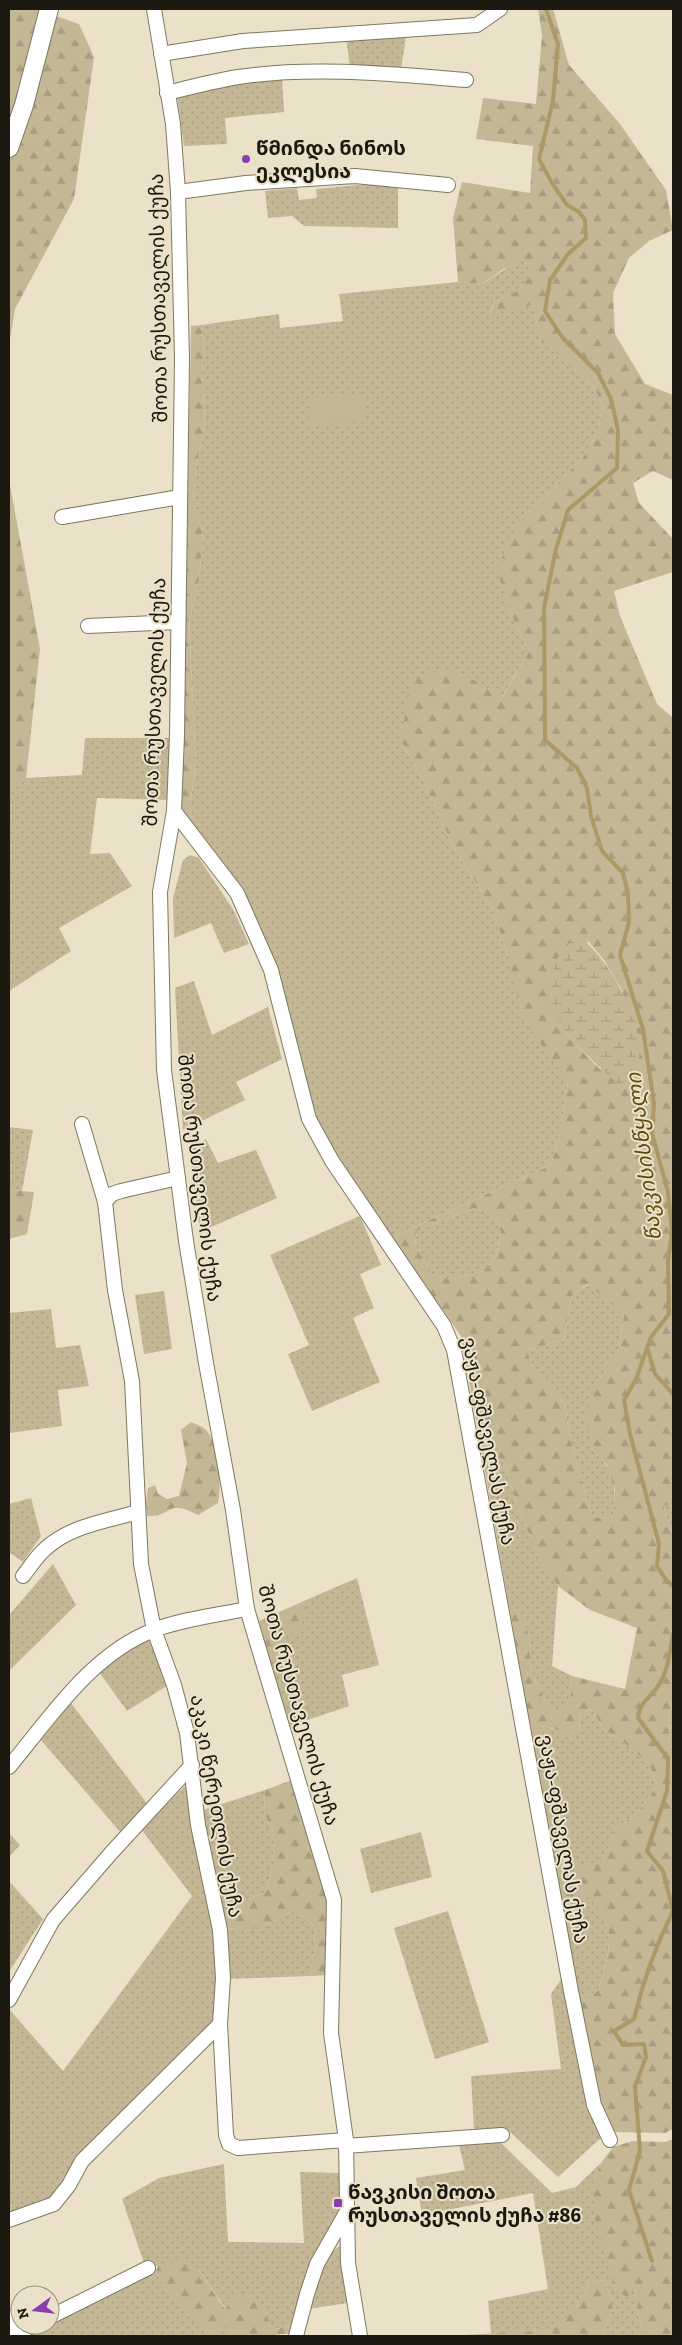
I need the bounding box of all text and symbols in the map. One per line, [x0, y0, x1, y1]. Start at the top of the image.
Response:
place label: წმინდა ნინოს ეკლესია [256, 136, 406, 183]
marker: წმინდა ნინოს ეკლესია [240, 153, 252, 165]
street label: შოთა რუსთაველის ქუჩა [144, 173, 173, 423]
street label: შოთა რუსთაველის ქუჩა [138, 577, 171, 827]
street label: შოთა რუსთაველის ქუჩა [172, 1053, 227, 1303]
water label: წავკისისწყალი [621, 1071, 667, 1243]
street label: ვაჟა-ფშაველას ქუჩა [456, 1335, 521, 1547]
street label: შოთა რუსთაველის ქუჩა [252, 1582, 345, 1828]
street label: აკაკი წერეთლის ქუჩა [185, 1693, 248, 1920]
street label: ვაჟა-ფშაველას ქუჩა [533, 1733, 594, 1946]
place label: წავკისი შოთა რუსთაველის ქუჩა #86 [348, 2180, 581, 2227]
marker: წავკისი შოთა რუსთაველის ქუჩა #86 [332, 2197, 344, 2209]
north arrow [10, 2285, 60, 2335]
text: N [13, 2306, 33, 2321]

